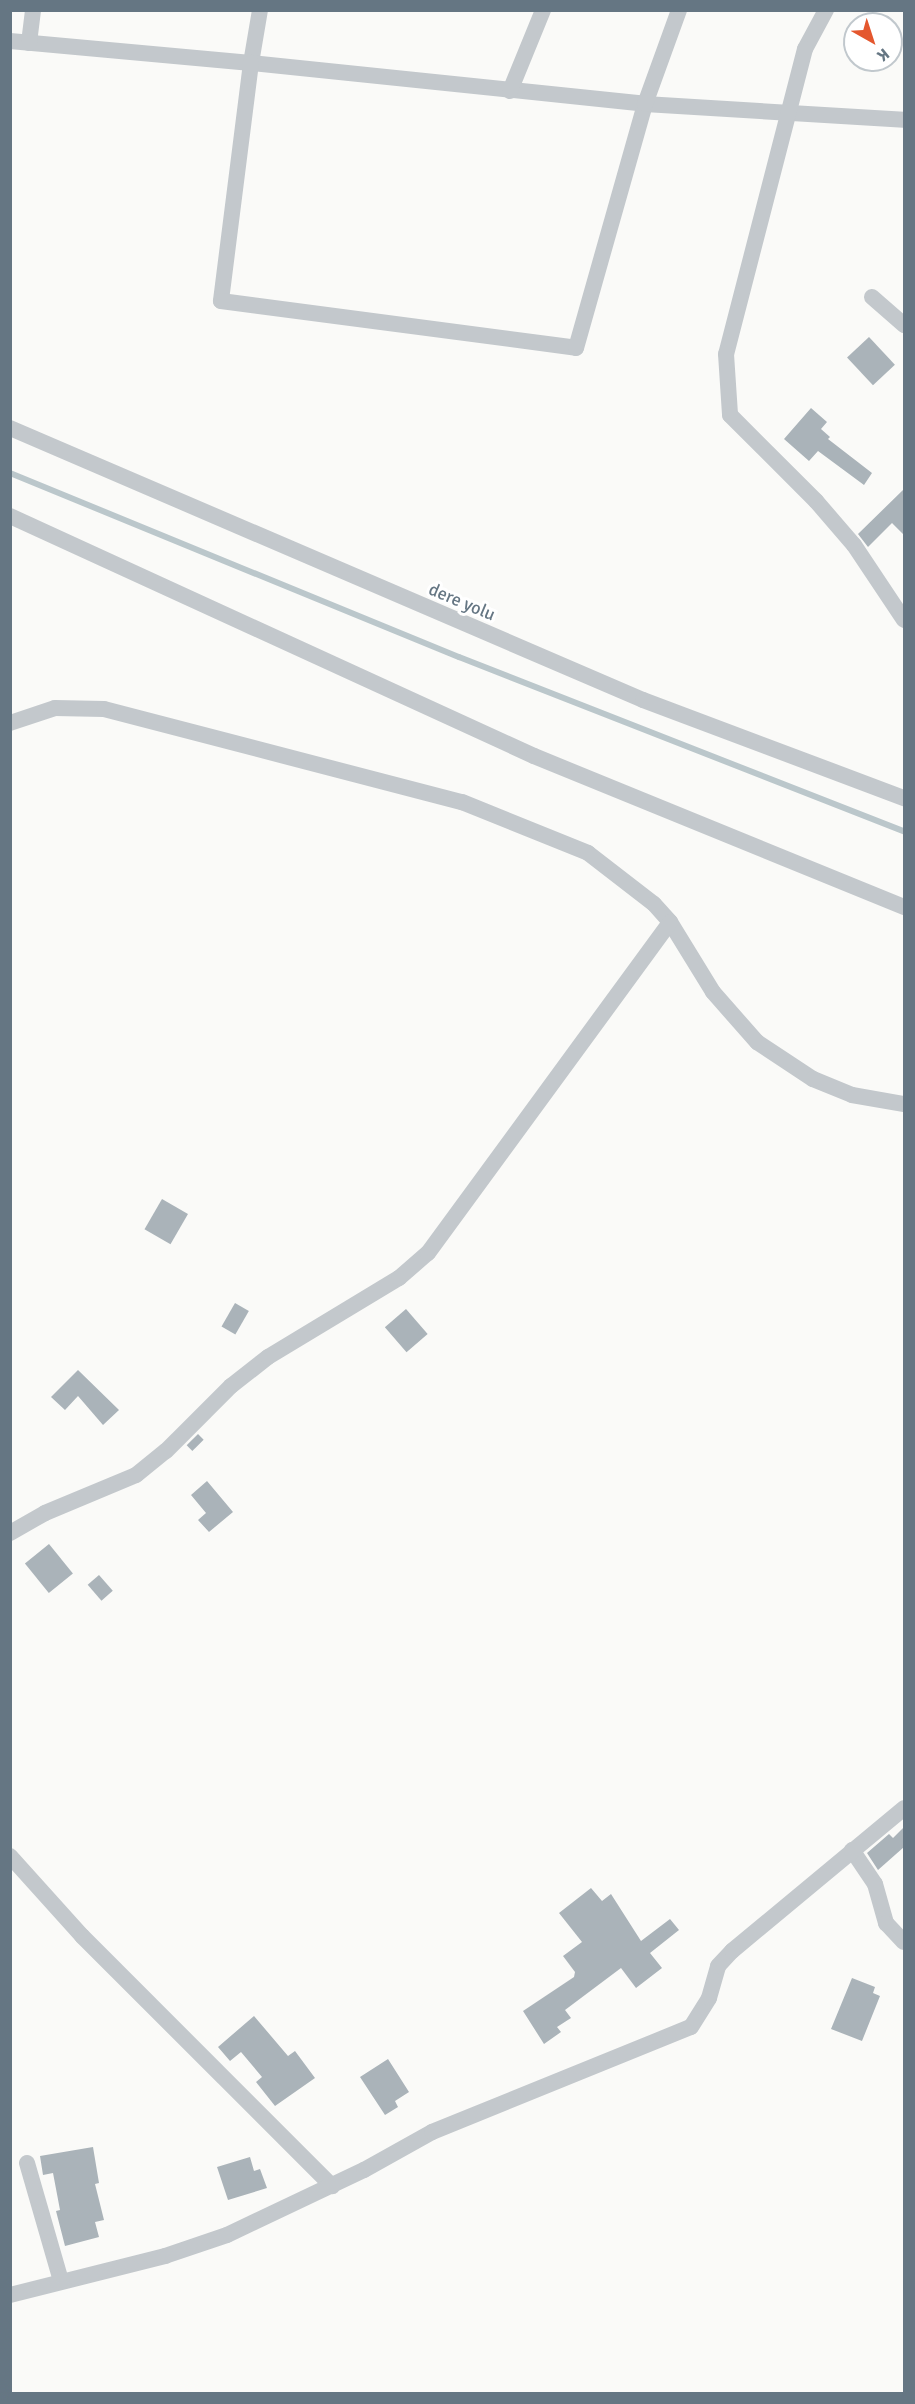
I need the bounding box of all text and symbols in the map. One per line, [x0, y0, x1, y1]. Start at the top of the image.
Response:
north arrow [843, 12, 903, 72]
text: K [873, 44, 893, 65]
street label: dere yolu [425, 578, 499, 626]

